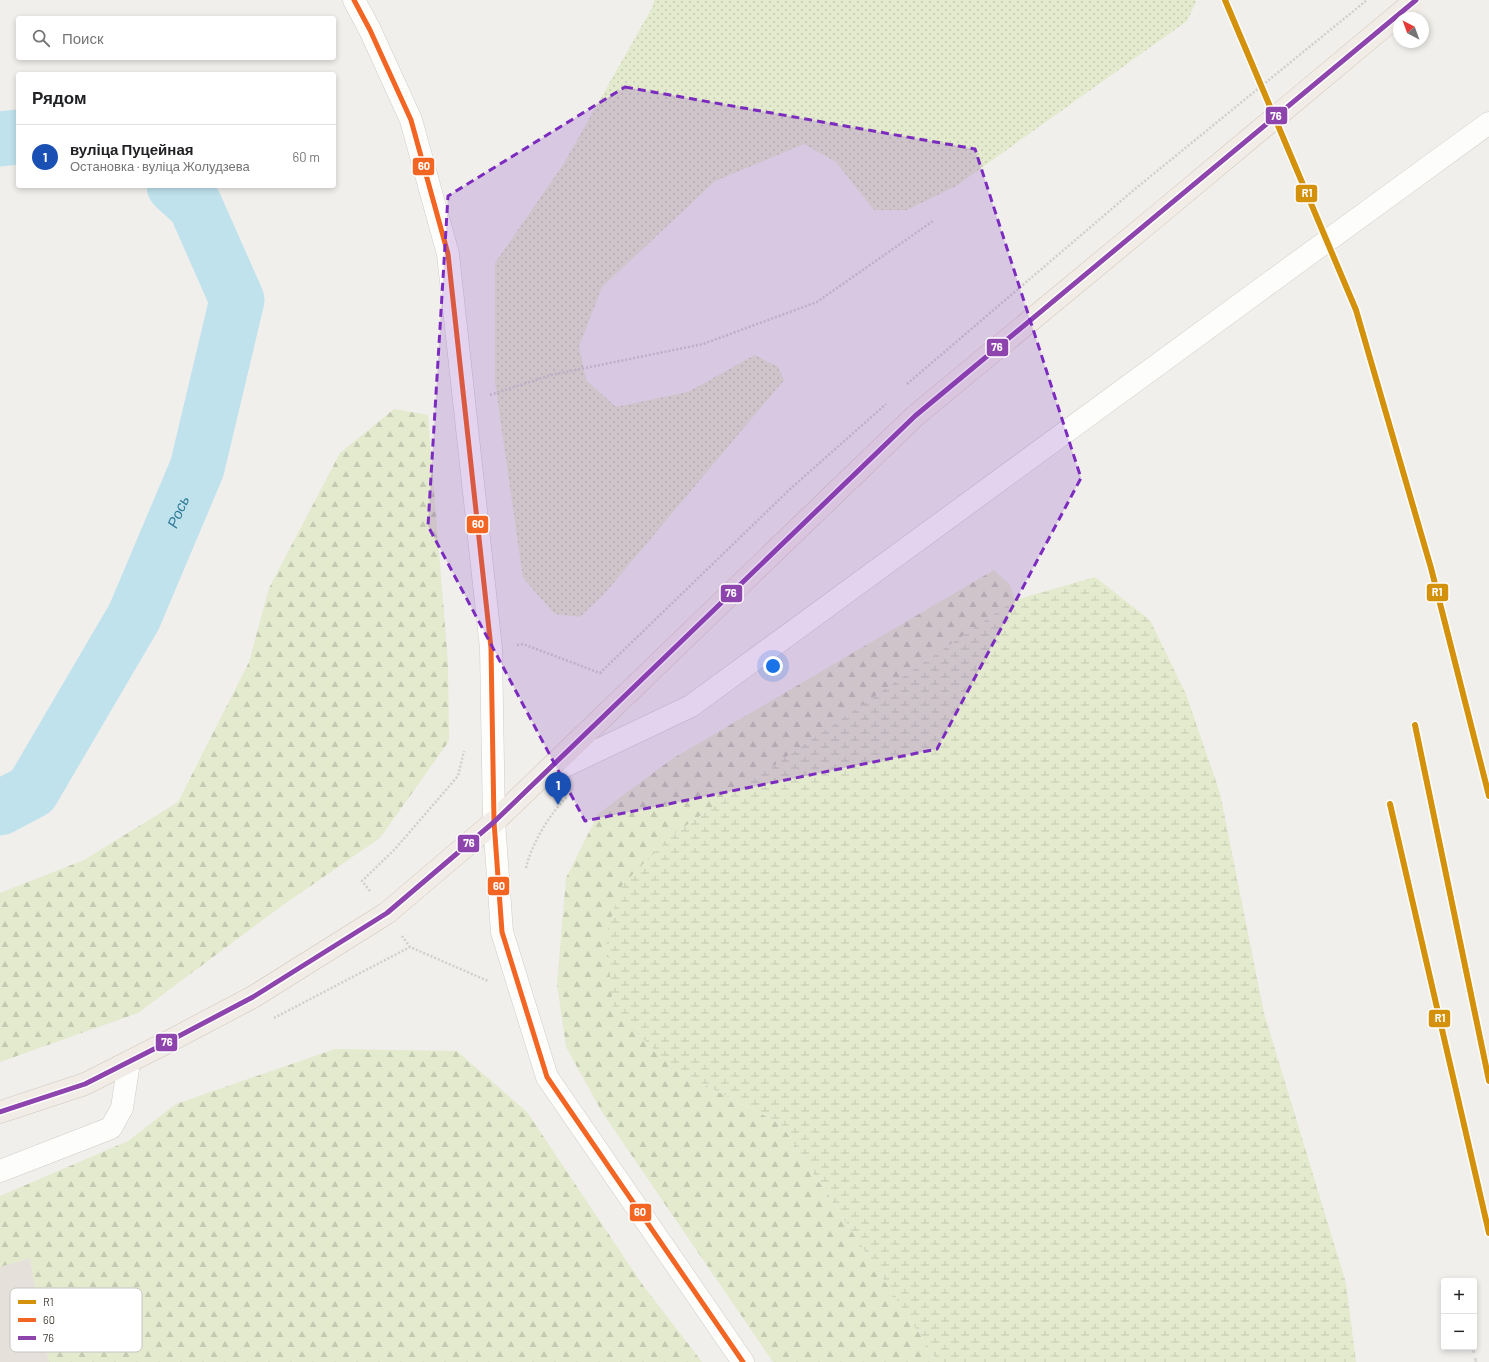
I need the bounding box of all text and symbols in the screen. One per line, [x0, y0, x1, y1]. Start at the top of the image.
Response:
north arrow [1393, 12, 1429, 48]
search box [16, 16, 336, 60]
icon: search [30, 27, 52, 49]
text: Поиск [62, 29, 104, 47]
text: Рядом [32, 87, 87, 107]
line badge: 76 [1265, 106, 1288, 125]
text: 76 [1270, 109, 1282, 122]
text: вуліца Пуцейная [70, 140, 194, 158]
text: 1 [43, 149, 47, 165]
text: 60 m [293, 149, 320, 165]
line badge: 60 [412, 157, 435, 176]
text: Остановка · вуліца Жолудзева [70, 158, 250, 174]
text: 60 [418, 159, 430, 172]
line badge: R1 [1295, 184, 1318, 203]
text: R1 [1302, 186, 1312, 199]
line badge: 76 [986, 338, 1009, 357]
text: 76 [991, 340, 1003, 353]
water label: Рось [163, 492, 192, 531]
line badge: 60 [466, 515, 489, 534]
text: 60 [472, 517, 484, 530]
line badge: R1 [1426, 583, 1449, 602]
line badge: 76 [720, 584, 743, 603]
text: R1 [1432, 585, 1442, 598]
text: 76 [725, 586, 737, 599]
your location [763, 656, 783, 676]
pin: 1 [545, 772, 571, 805]
line badge: 76 [457, 834, 480, 853]
text: 76 [463, 836, 475, 849]
line badge: 60 [487, 876, 510, 896]
text: 60 [493, 879, 505, 892]
line badge: R1 [1428, 1009, 1451, 1028]
text: R1 [1435, 1011, 1445, 1024]
line badge: 76 [155, 1033, 178, 1052]
text: 76 [161, 1035, 173, 1048]
line badge: 60 [629, 1203, 652, 1222]
text: 60 [634, 1205, 646, 1218]
map controls [1441, 1278, 1477, 1350]
button: + [1441, 1278, 1477, 1314]
legend [10, 1288, 142, 1352]
text: R1 [43, 1295, 54, 1308]
text: 60 [43, 1313, 55, 1326]
button: − [1441, 1314, 1477, 1350]
text: 76 [43, 1331, 54, 1344]

